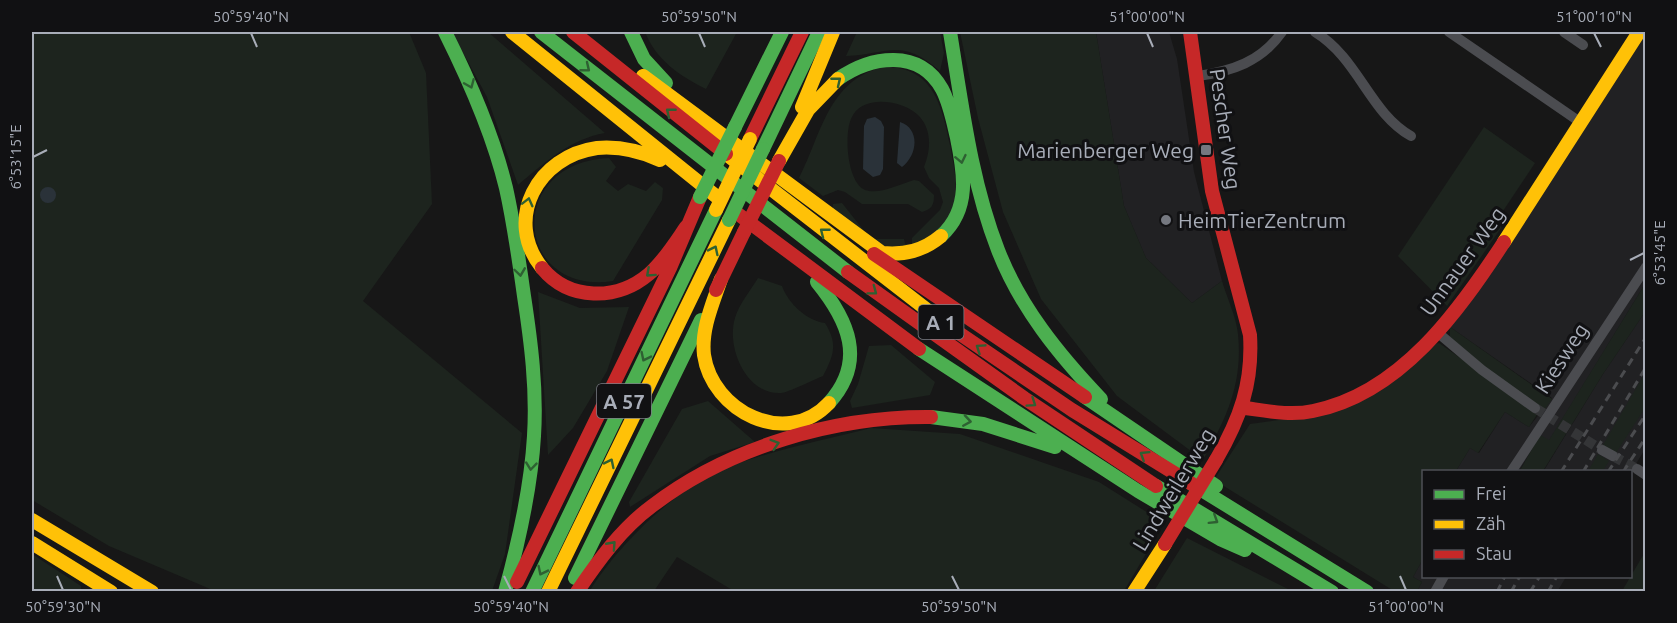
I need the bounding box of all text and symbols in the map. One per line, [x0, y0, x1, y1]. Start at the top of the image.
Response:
text: 50°59'40"N [213, 8, 289, 25]
text: 50°59'50"N [661, 8, 737, 25]
text: 51°00'00"N [1109, 8, 1185, 25]
text: 51°00'10"N [1556, 8, 1632, 25]
one-way arrow [579, 61, 590, 72]
street label: Pescher Weg [1206, 67, 1246, 191]
one-way arrow [830, 77, 841, 88]
one-way arrow [463, 78, 475, 89]
one-way arrow [666, 108, 677, 119]
text: 6°53'15"E [7, 124, 24, 190]
place label: Marienberger Weg [1017, 138, 1194, 162]
marker: Marienberger Weg [1199, 143, 1213, 157]
one-way arrow [954, 154, 967, 164]
one-way arrow [520, 197, 533, 207]
street label: Unnauer Weg [1415, 202, 1509, 320]
place label: HeimTierZentrum [1178, 208, 1346, 232]
marker: HeimTierZentrum [1159, 213, 1173, 227]
text: 6°53'45"E [1651, 220, 1668, 286]
one-way arrow [820, 228, 831, 239]
one-way arrow [707, 246, 719, 257]
one-way arrow [646, 266, 657, 277]
one-way arrow [514, 267, 526, 276]
one-way arrow [866, 283, 877, 294]
road number: A 1 [918, 305, 964, 339]
street label: Kiesweg [1529, 318, 1593, 398]
one-way arrow [976, 344, 987, 355]
one-way arrow [640, 351, 652, 362]
road number: A 57 [597, 384, 651, 418]
one-way arrow [1026, 396, 1037, 407]
one-way arrow [962, 415, 971, 427]
street label: Lindweilerweg [1127, 423, 1219, 555]
one-way arrow [769, 438, 780, 451]
one-way arrow [1140, 450, 1150, 462]
one-way arrow [603, 459, 615, 470]
one-way arrow [525, 461, 538, 470]
legend [1422, 470, 1632, 578]
text: Frei [1476, 483, 1506, 503]
one-way arrow [1207, 513, 1218, 524]
text: Zäh [1476, 513, 1506, 533]
one-way arrow [605, 541, 616, 552]
text: Stau [1476, 543, 1512, 563]
one-way arrow [538, 564, 550, 575]
text: 50°59'30"N [25, 598, 101, 615]
text: 50°59'40"N [473, 598, 549, 615]
text: 50°59'50"N [921, 598, 997, 615]
text: 51°00'00"N [1368, 598, 1444, 615]

